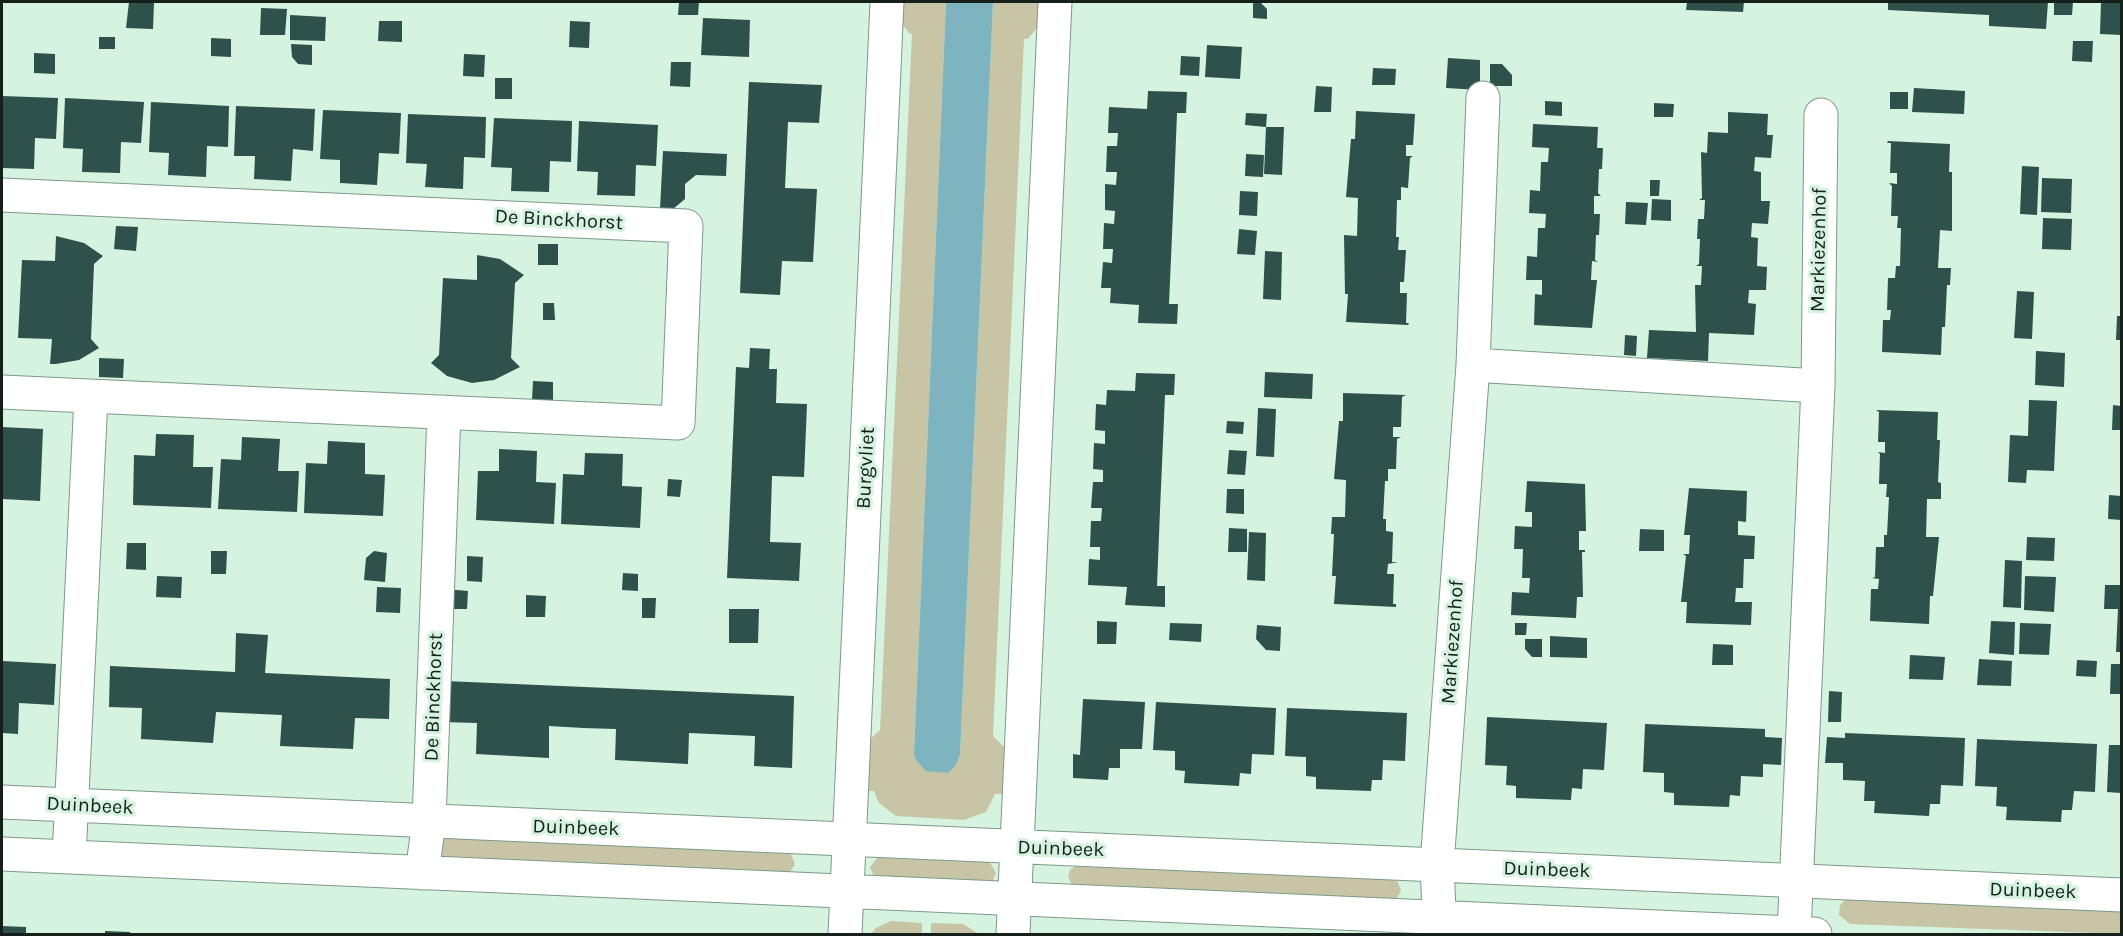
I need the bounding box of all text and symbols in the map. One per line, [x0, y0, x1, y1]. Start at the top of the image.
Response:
street label: Markiezenhof [1806, 188, 1832, 312]
street label: De Binckhorst [494, 205, 624, 235]
street label: Burgvliet [852, 426, 880, 510]
street label: Markiezenhof [1437, 579, 1469, 705]
street label: De Binckhorst [420, 632, 448, 762]
street label: Duinbeek [46, 792, 134, 820]
street label: Duinbeek [532, 814, 620, 842]
street label: Duinbeek [1017, 835, 1105, 863]
street label: Duinbeek [1503, 856, 1591, 884]
street label: Duinbeek [1989, 877, 2077, 905]

